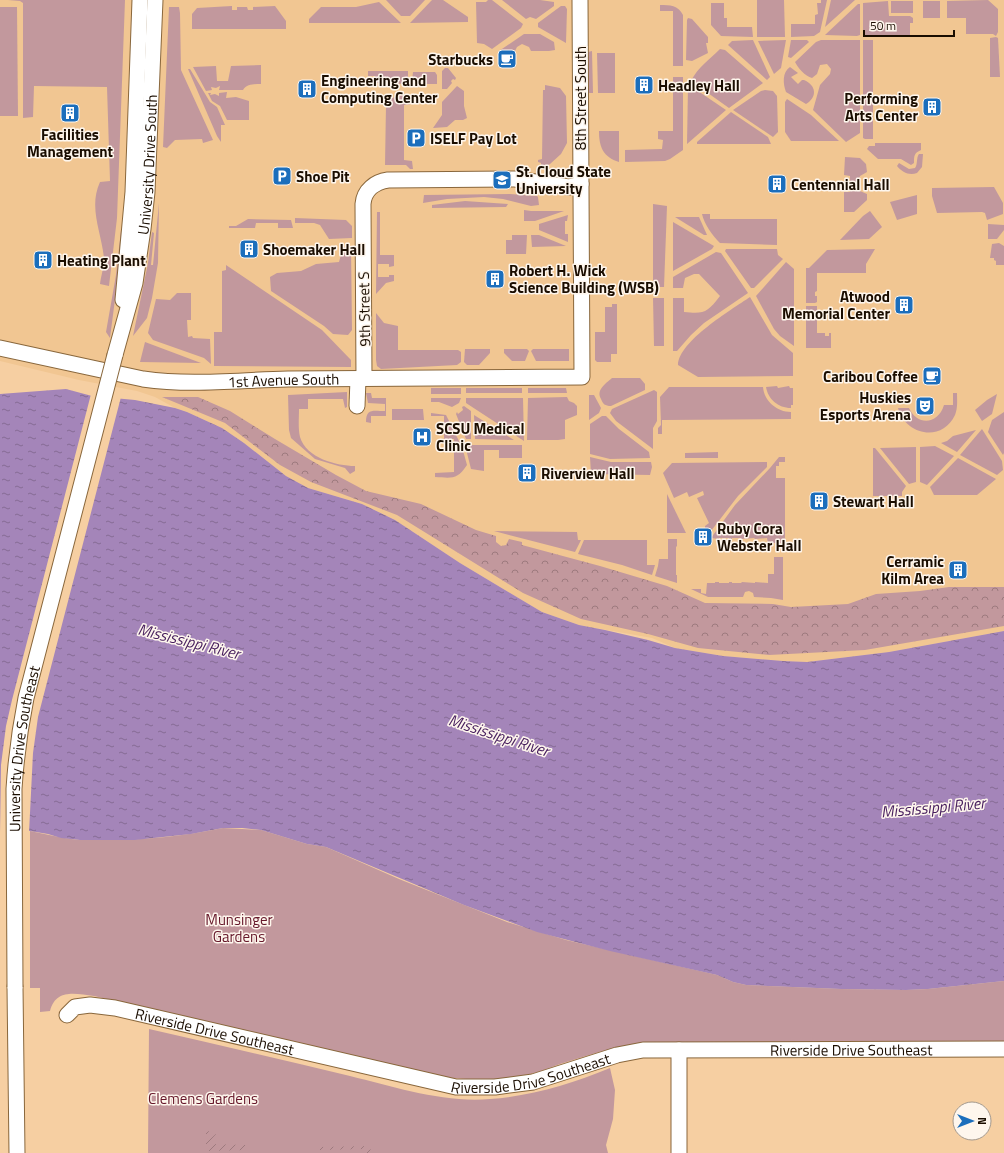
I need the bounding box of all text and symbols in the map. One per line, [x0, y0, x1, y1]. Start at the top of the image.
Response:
scale bar [864, 12, 954, 38]
text: 50 m [870, 16, 896, 35]
street label: 8th Street South [569, 46, 592, 150]
place label: Starbucks [428, 48, 493, 71]
cafe icon: Starbucks [496, 48, 518, 70]
place label: Engineering and Computing Center [321, 69, 438, 109]
building icon: Headley Hall [633, 74, 655, 96]
place label: Headley Hall [658, 74, 740, 97]
building icon: Engineering and Computing Center [296, 78, 318, 100]
place label: Performing Arts Center [844, 87, 918, 127]
street label: University Drive South [131, 94, 163, 236]
building icon: Performing Arts Center [921, 96, 943, 118]
building icon: Facilities Management [59, 102, 81, 124]
place label: Facilities Management [27, 123, 114, 163]
parking icon: ISELF Pay Lot [405, 127, 427, 149]
place label: ISELF Pay Lot [430, 127, 517, 150]
place label: St. Cloud State University [516, 160, 611, 200]
parking icon: Shoe Pit [271, 165, 293, 187]
place label: Shoe Pit [296, 165, 350, 188]
school or university icon: St. Cloud State University [491, 169, 513, 191]
building icon: Centennial Hall [766, 173, 788, 195]
place label: Centennial Hall [791, 173, 889, 196]
building icon: Shoemaker Hall [238, 238, 260, 260]
place label: Shoemaker Hall [263, 238, 365, 261]
building icon: Heating Plant [32, 249, 54, 271]
place label: Heating Plant [57, 249, 146, 272]
place label: Robert H. Wick Science Building (WSB) [509, 259, 659, 299]
building icon: Robert H. Wick Science Building (WSB) [484, 268, 506, 290]
street label: 9th Street S [352, 271, 376, 347]
place label: Atwood Memorial Center [782, 285, 890, 325]
building icon: Atwood Memorial Center [893, 294, 915, 316]
place label: Caribou Coffee [823, 365, 918, 388]
cafe icon: Caribou Coffee [921, 365, 943, 387]
street label: 1st Avenue South [227, 367, 339, 393]
place label: Huskies Esports Arena [820, 386, 911, 426]
theatre icon: Huskies Esports Arena [914, 395, 936, 417]
place label: SCSU Medical Clinic [436, 417, 525, 457]
hospital icon: SCSU Medical Clinic [411, 426, 433, 448]
building icon: Riverview Hall [516, 462, 538, 484]
place label: Riverview Hall [541, 462, 635, 485]
building icon: Stewart Hall [808, 490, 830, 512]
place label: Stewart Hall [833, 490, 914, 513]
place label: Ruby Cora Webster Hall [717, 517, 801, 557]
building icon: Ruby Cora Webster Hall [692, 526, 714, 548]
place label: Cerramic Kilm Area [881, 550, 944, 590]
building icon: Cerramic Kilm Area [947, 559, 969, 581]
water label: Mississippi River [135, 617, 244, 666]
street label: University Drive Southeast [2, 662, 46, 832]
water label: Mississippi River [446, 707, 554, 763]
water label: Mississippi River [880, 790, 988, 824]
park label: Munsinger Gardens [205, 908, 273, 948]
street label: Riverside Drive Southeast [133, 1002, 297, 1061]
street label: Riverside Drive Southeast [770, 1038, 933, 1061]
street label: Riverside Drive Southeast [449, 1046, 614, 1099]
park label: Clemens Gardens [148, 1087, 258, 1110]
north arrow [952, 1101, 992, 1141]
text: N [974, 1117, 990, 1125]

